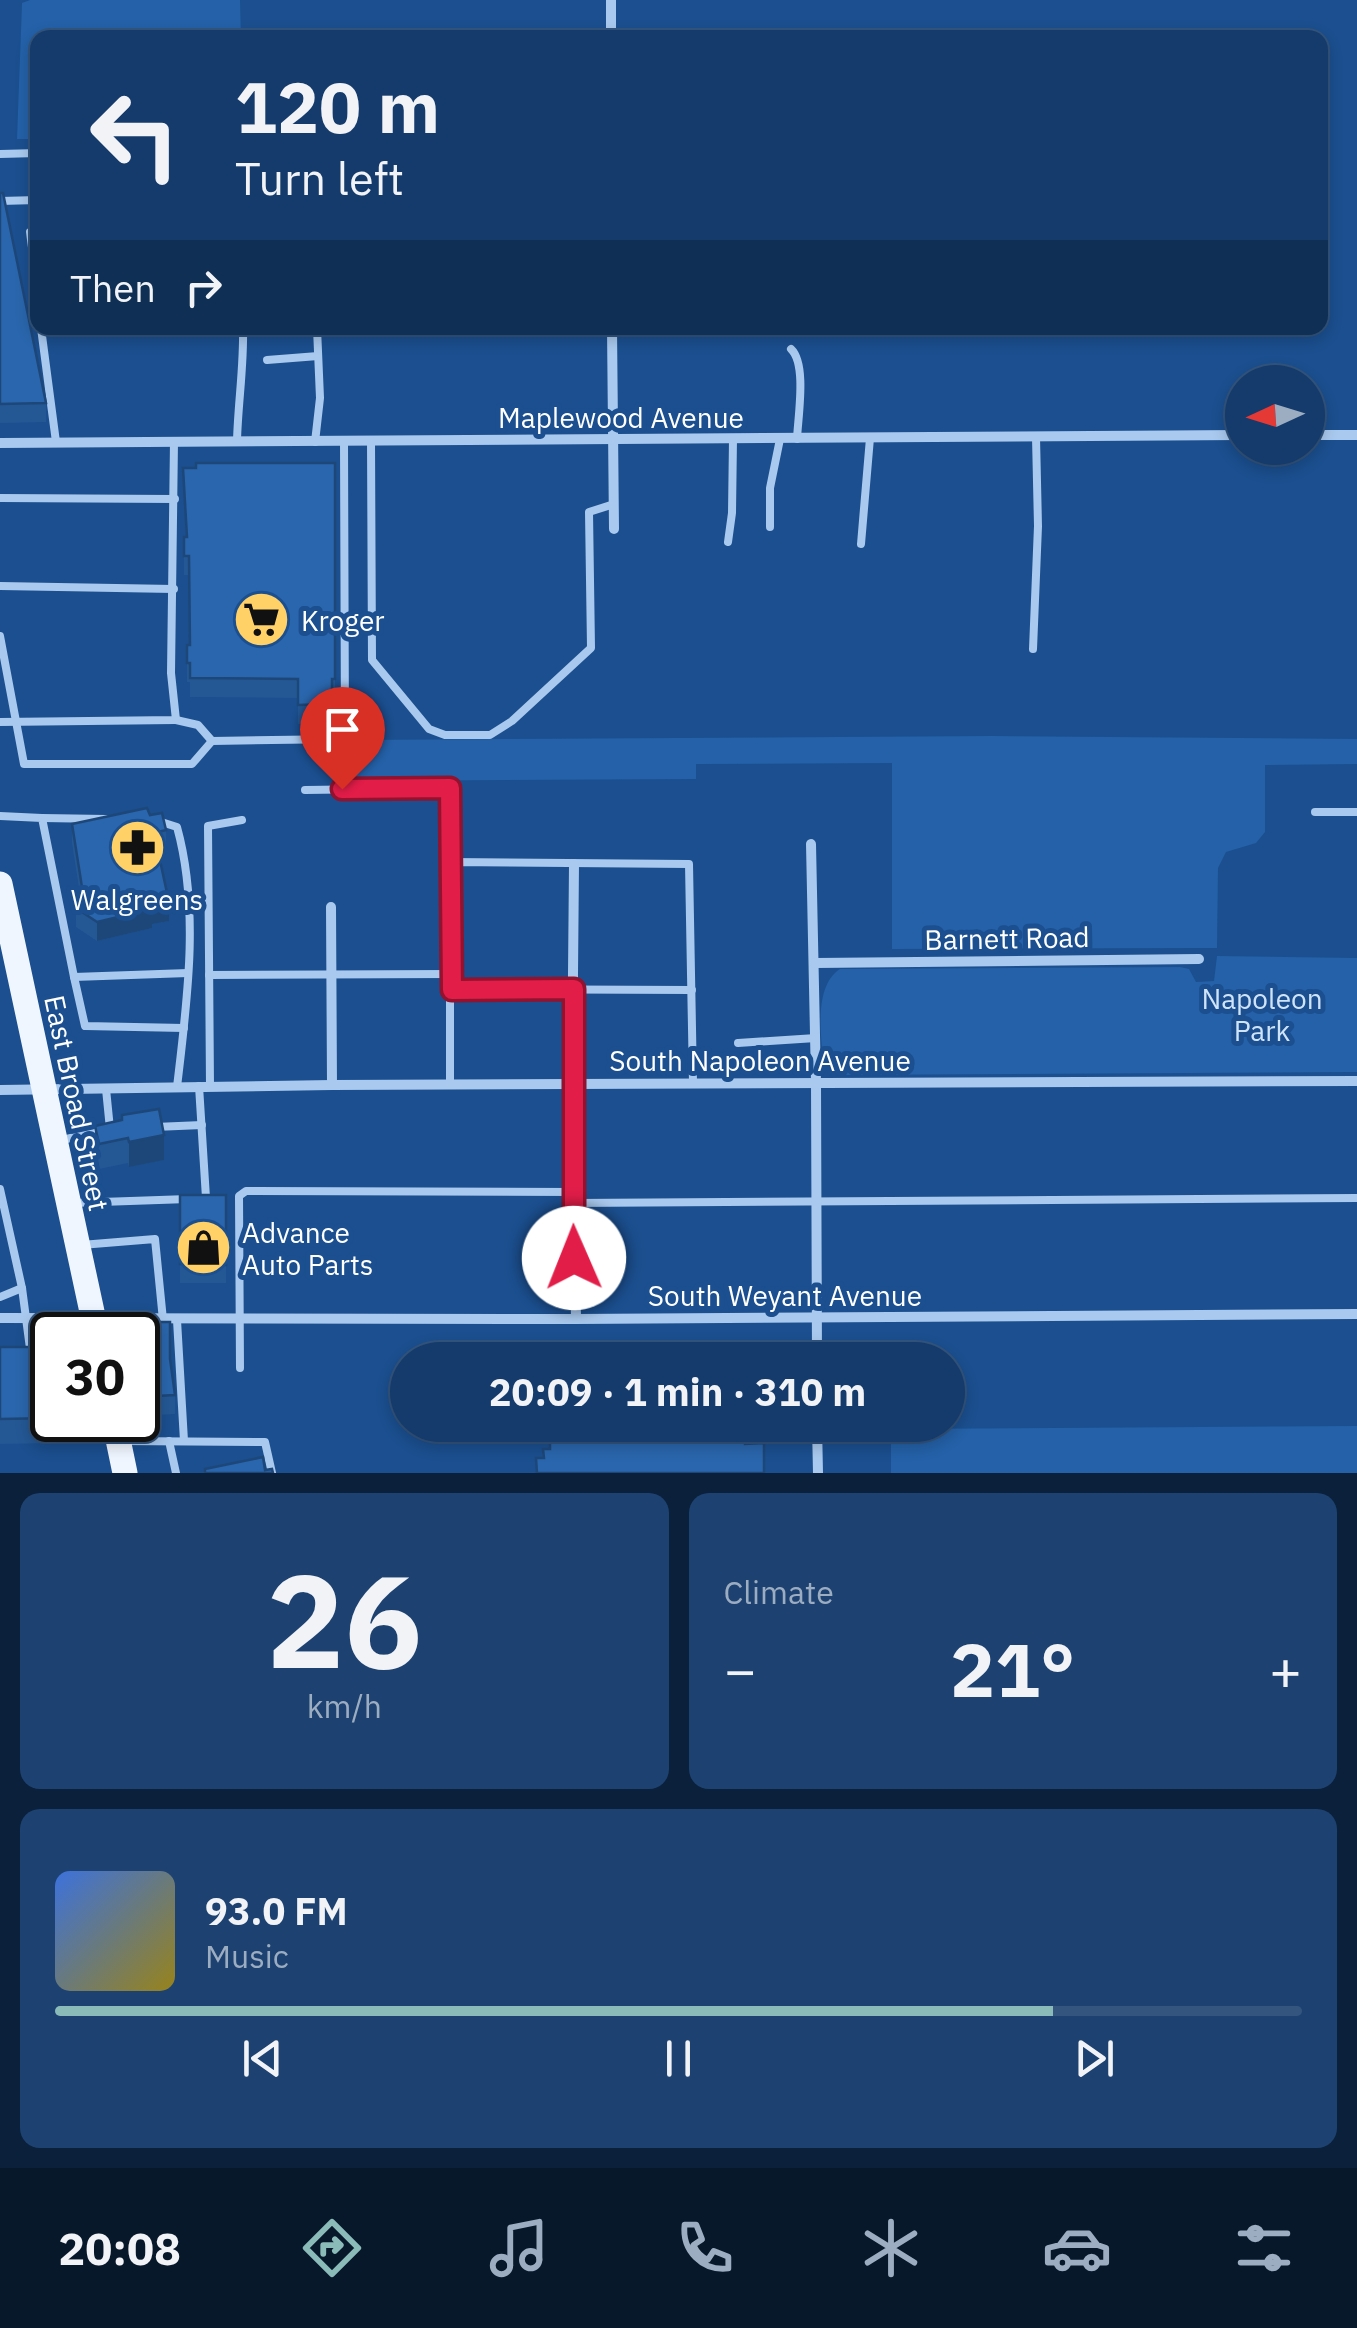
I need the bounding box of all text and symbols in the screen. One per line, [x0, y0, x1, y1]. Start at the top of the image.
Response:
text: 120 m [235, 61, 440, 152]
icon: left [70, 70, 200, 200]
text: Turn left [235, 149, 404, 207]
icon: right [176, 260, 231, 315]
text: Then [70, 263, 156, 312]
north arrow [1225, 365, 1325, 465]
map controls [1225, 365, 1325, 465]
street label: Maplewood Avenue [498, 399, 744, 436]
supermarket icon: Kroger [232, 590, 292, 650]
place label: Kroger [301, 602, 385, 639]
pin [300, 687, 385, 790]
icon: arrive [315, 702, 370, 757]
pharmacy icon: Walgreens [107, 818, 167, 878]
place label: Walgreens [71, 881, 203, 918]
street label: Barnett Road [924, 918, 1090, 958]
park label: Napoleon Park [1201, 980, 1323, 1049]
street label: East Broad Street [36, 992, 118, 1214]
street label: South Napoleon Avenue [609, 1042, 911, 1079]
position arrow [522, 1206, 626, 1310]
place label: Advance Auto Parts [242, 1214, 373, 1283]
shop icon: Advance Auto Parts [173, 1218, 233, 1278]
street label: South Weyant Avenue [648, 1277, 922, 1314]
speed limit sign: 30 [30, 1312, 160, 1442]
text: 20:09 · 1 min · 310 m [489, 1367, 866, 1416]
text: 26 [266, 1535, 422, 1704]
text: Climate [724, 1571, 834, 1613]
text: 21° [950, 1620, 1075, 1718]
text: − [724, 1634, 757, 1705]
text: + [1269, 1634, 1302, 1705]
text: km/h [307, 1685, 382, 1727]
text: 93.0 FM [205, 1886, 348, 1935]
text: Music [205, 1935, 289, 1977]
icon: previous [235, 2031, 290, 2086]
icon: pause [651, 2031, 706, 2086]
icon: next [1067, 2031, 1122, 2086]
icon: directions [297, 2213, 367, 2283]
icon: music [484, 2213, 554, 2283]
icon: phone [670, 2213, 740, 2283]
icon: climate [856, 2213, 926, 2283]
icon: car [1042, 2213, 1112, 2283]
icon: filters [1229, 2213, 1299, 2283]
text: 20:08 [58, 2219, 181, 2277]

